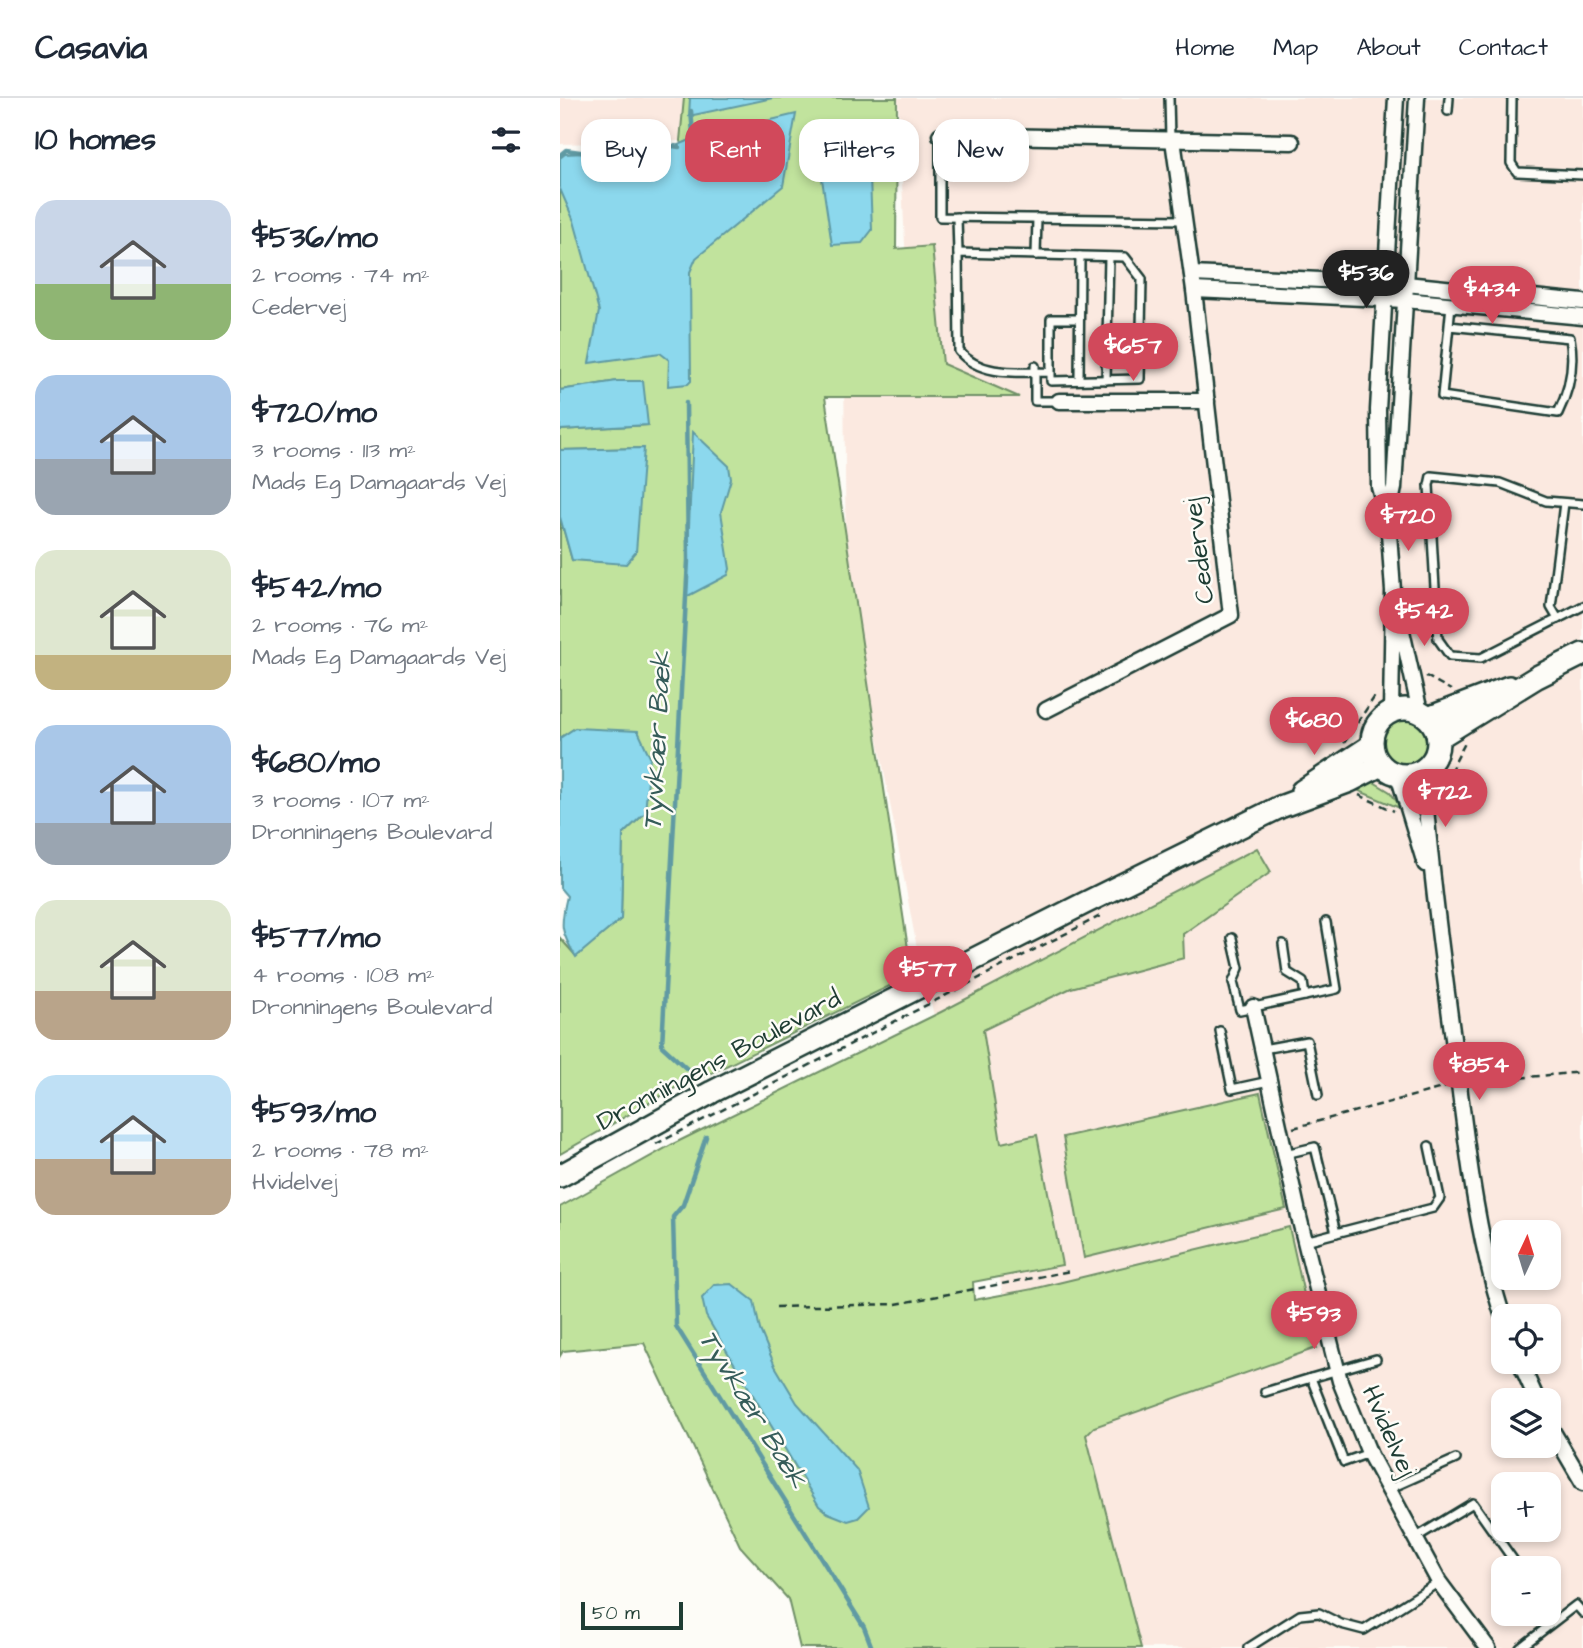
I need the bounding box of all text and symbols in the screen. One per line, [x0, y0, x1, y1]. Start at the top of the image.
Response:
text: Casavia [35, 25, 147, 71]
text: Home [1175, 31, 1235, 65]
text: Map [1273, 31, 1318, 65]
text: About [1356, 31, 1421, 65]
text: Contact [1459, 31, 1548, 65]
text: 10 homes [35, 119, 156, 161]
chip: Buy [581, 119, 671, 182]
chip: Rent [685, 119, 785, 182]
chip: Filters [799, 119, 919, 182]
chip: New [933, 119, 1029, 182]
icon: filters [487, 121, 525, 159]
text: $536/mo [252, 217, 378, 259]
icon: home [91, 228, 175, 312]
pin: $536 [1325, 250, 1407, 310]
text: $536 [1338, 257, 1394, 289]
text: 2 rooms · 74 m² [252, 259, 430, 291]
pin: $434 [1451, 266, 1533, 326]
text: $434 [1464, 273, 1520, 305]
text: Cedervej [252, 291, 346, 323]
pin: $657 [1092, 324, 1174, 383]
text: $657 [1104, 330, 1162, 362]
text: $720/mo [252, 392, 377, 434]
icon: home [91, 403, 175, 487]
text: 3 rooms · 113 m² [252, 434, 416, 466]
text: Mads Eg Damgaards Vej [252, 466, 506, 498]
pin: $720 [1367, 494, 1449, 553]
street label: Cedervej [1175, 496, 1223, 606]
text: $720 [1381, 500, 1435, 532]
text: $542/mo [252, 567, 381, 609]
icon: home [91, 578, 175, 662]
pin: $542 [1383, 588, 1465, 648]
text: $542 [1395, 595, 1453, 627]
text: 2 rooms · 76 m² [252, 609, 428, 641]
text: Mads Eg Damgaards Vej [252, 641, 506, 673]
water label: Tyvkær Bæk [633, 649, 682, 832]
pin: $680 [1273, 698, 1355, 757]
text: $680 [1286, 704, 1342, 736]
text: $680/mo [252, 742, 380, 784]
icon: home [91, 753, 175, 837]
pin: $722 [1404, 770, 1486, 829]
text: $722 [1418, 776, 1472, 808]
text: 3 rooms · 107 m² [252, 784, 430, 816]
text: Dronningens Boulevard [252, 816, 492, 848]
text: $577/mo [252, 917, 381, 959]
icon: home [91, 928, 175, 1012]
pin: $577 [887, 946, 969, 1006]
text: $577 [899, 953, 957, 985]
text: 4 rooms · 108 m² [252, 959, 435, 991]
street label: Dronningens Boulevard [591, 980, 848, 1141]
text: Dronningens Boulevard [252, 991, 492, 1023]
pin: $854 [1438, 1042, 1520, 1102]
text: $854 [1449, 1049, 1509, 1081]
text: $593/mo [252, 1092, 376, 1134]
icon: home [91, 1103, 175, 1187]
text: 2 rooms · 78 m² [252, 1134, 429, 1166]
text: Hvidelvej [252, 1166, 338, 1198]
north arrow [1491, 1220, 1561, 1290]
map controls [1491, 1220, 1561, 1626]
pin: $593 [1273, 1292, 1355, 1351]
text: $593 [1287, 1298, 1341, 1330]
button: locate [1491, 1304, 1561, 1374]
water label: Tyvkær Bæk [688, 1322, 818, 1497]
street label: Hvidelvej [1353, 1379, 1425, 1483]
button: layers [1491, 1388, 1561, 1458]
button: + [1491, 1472, 1561, 1542]
button: − [1491, 1556, 1561, 1626]
scale bar [581, 1599, 682, 1631]
text: 50 m [592, 1600, 640, 1627]

